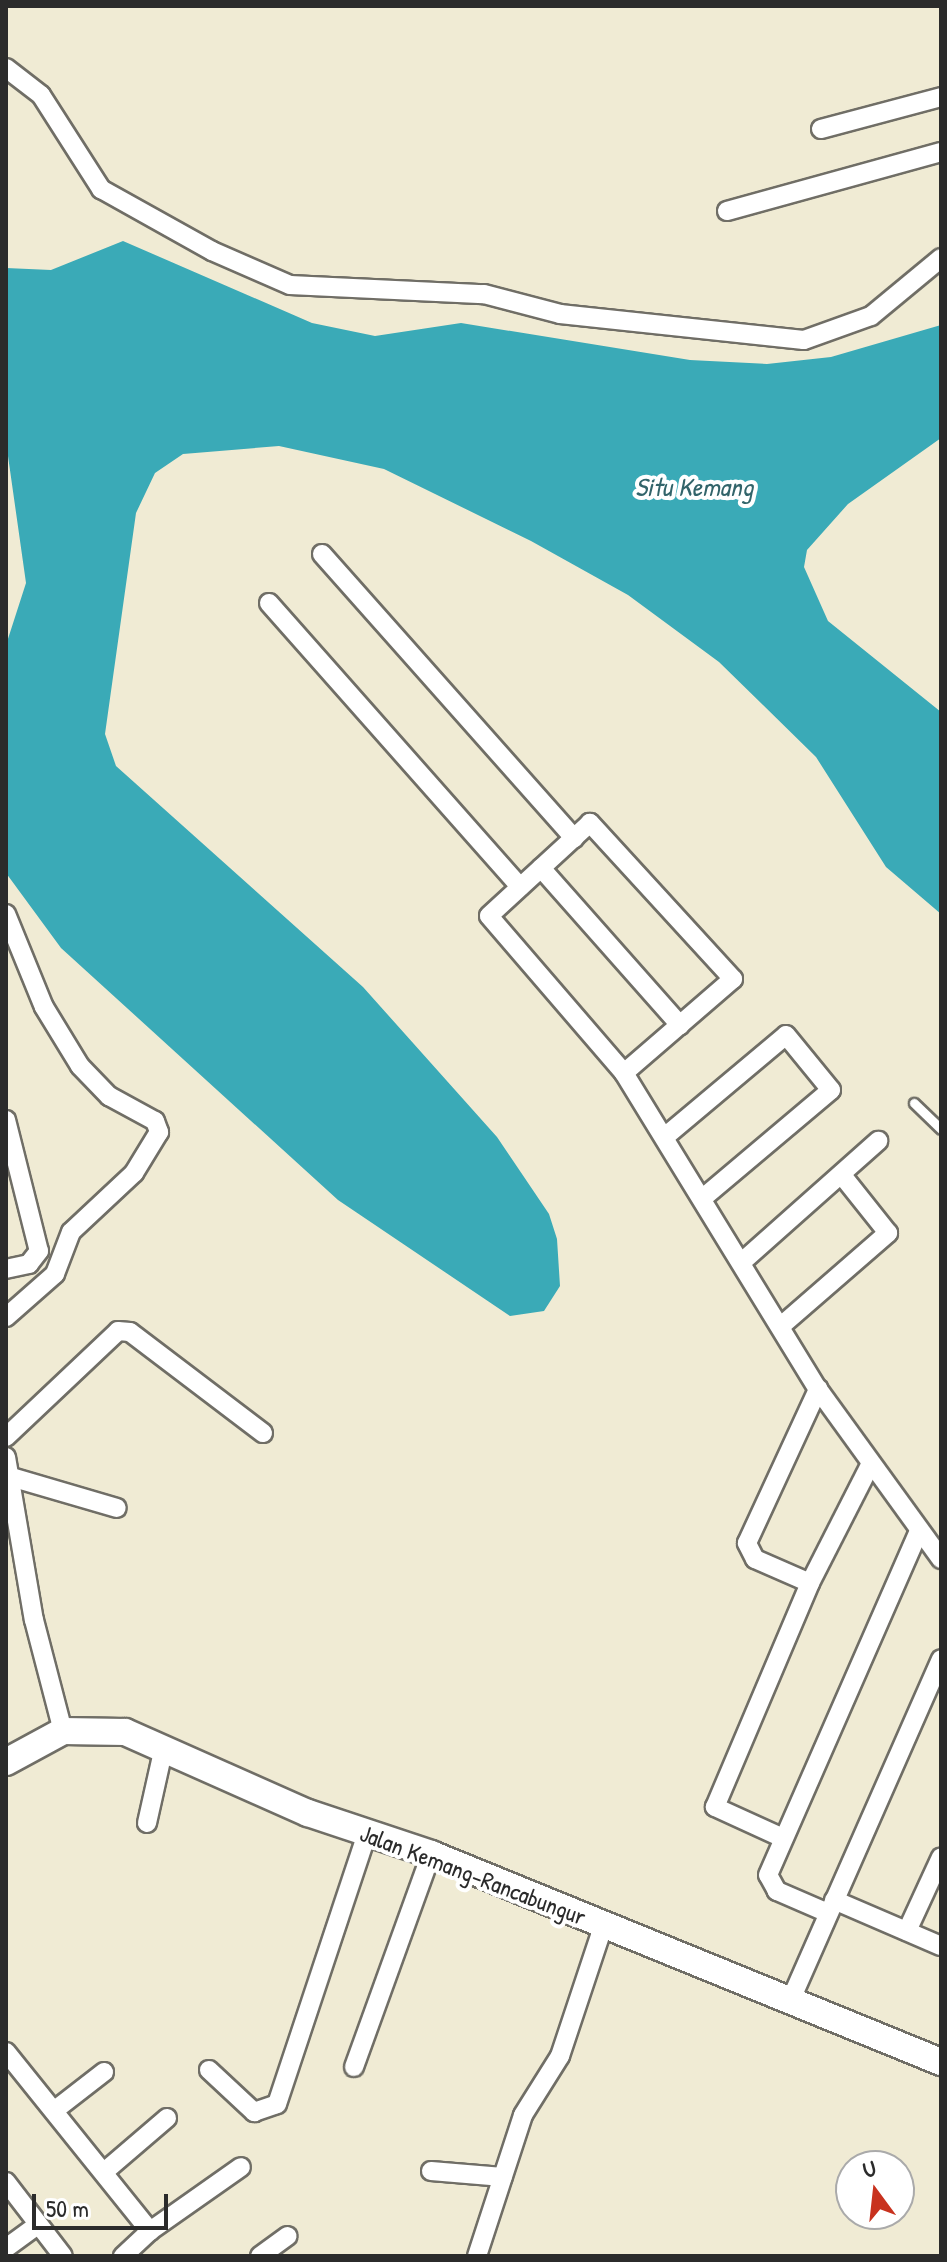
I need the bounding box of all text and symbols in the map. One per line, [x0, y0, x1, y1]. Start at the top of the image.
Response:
water label: Situ Kemang [635, 471, 753, 503]
street label: Jalan Kemang–Rancabungur [356, 1819, 590, 1931]
north arrow [835, 2150, 915, 2230]
text: U [860, 2153, 879, 2185]
scale bar [36, 2178, 172, 2228]
text: 50 m [46, 2192, 89, 2224]

